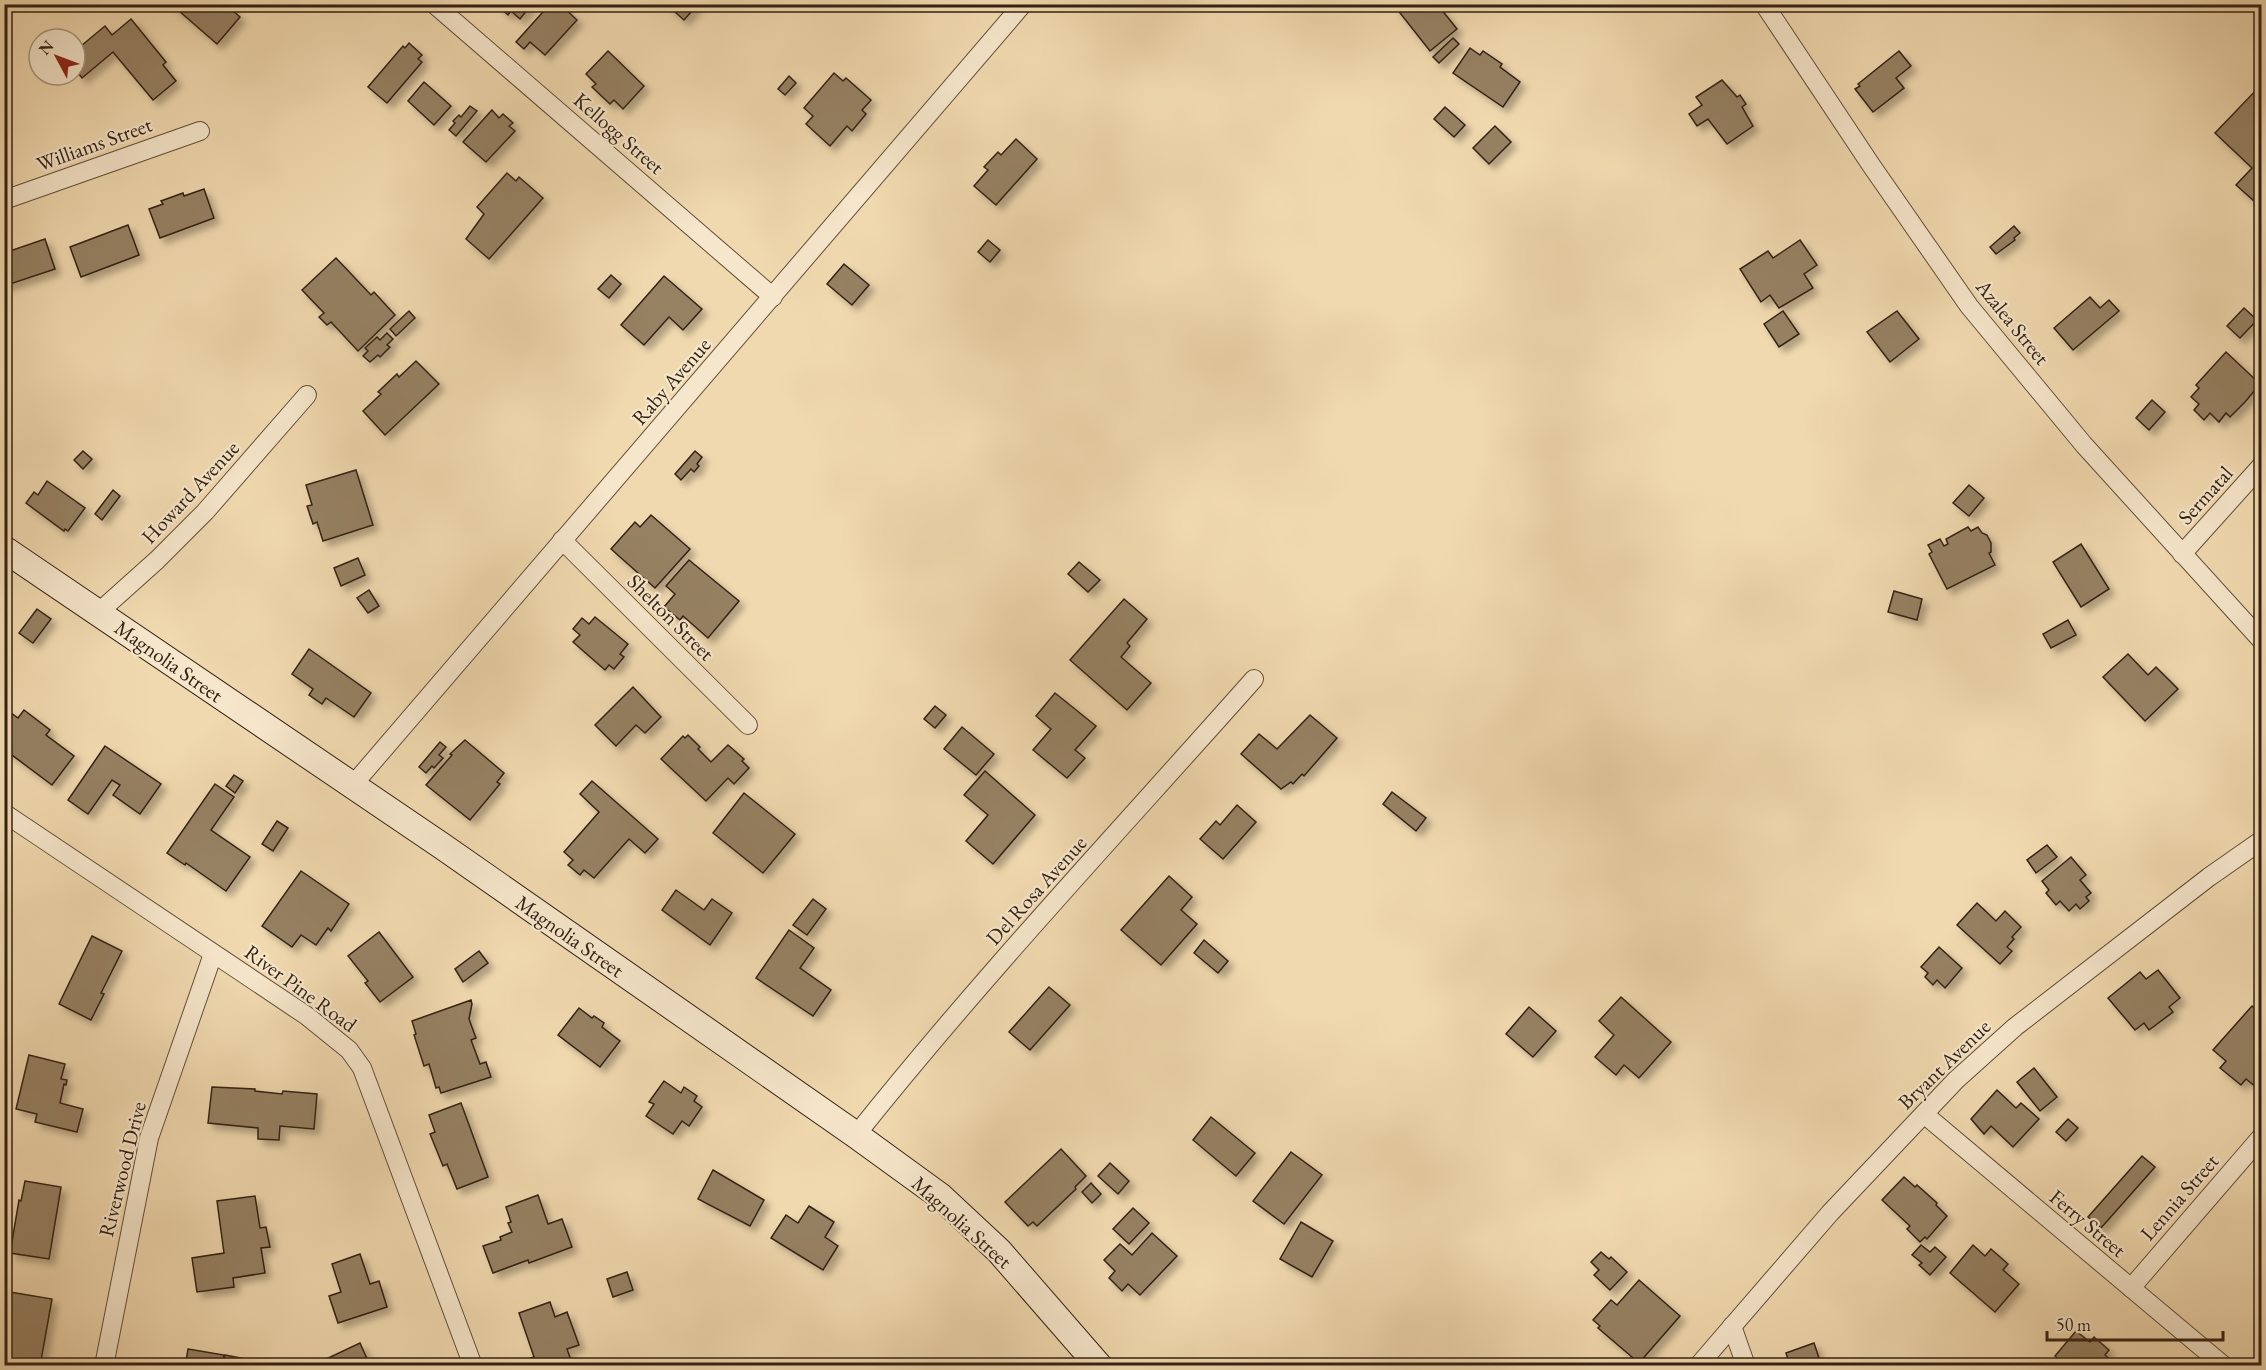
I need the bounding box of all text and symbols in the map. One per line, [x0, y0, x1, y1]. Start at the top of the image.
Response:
north arrow [27, 27, 87, 87]
text: N [34, 36, 58, 59]
street label: Kellogg Street [568, 86, 670, 180]
street label: Williams Street [33, 110, 156, 177]
street label: Azalea Street [1970, 273, 2056, 371]
street label: Raby Avenue [626, 332, 716, 430]
street label: Howard Avenue [135, 435, 245, 549]
street label: Sermatal [2172, 460, 2238, 530]
street label: Shelton Street [622, 568, 721, 667]
street label: Magnolia Street [110, 614, 229, 708]
street label: Del Rosa Avenue [980, 830, 1092, 950]
street label: Magnolia Street [511, 889, 630, 983]
street label: River Pine Road [240, 938, 363, 1038]
street label: Bryant Avenue [1892, 1013, 1996, 1115]
street label: Riverwood Drive [92, 1099, 152, 1239]
street label: Lennia Street [2134, 1148, 2224, 1246]
street label: Magnolia Street [906, 1170, 1018, 1274]
street label: Ferry Street [2044, 1183, 2132, 1263]
scale bar [2047, 1304, 2222, 1342]
text: 50 m [2056, 1313, 2091, 1336]

